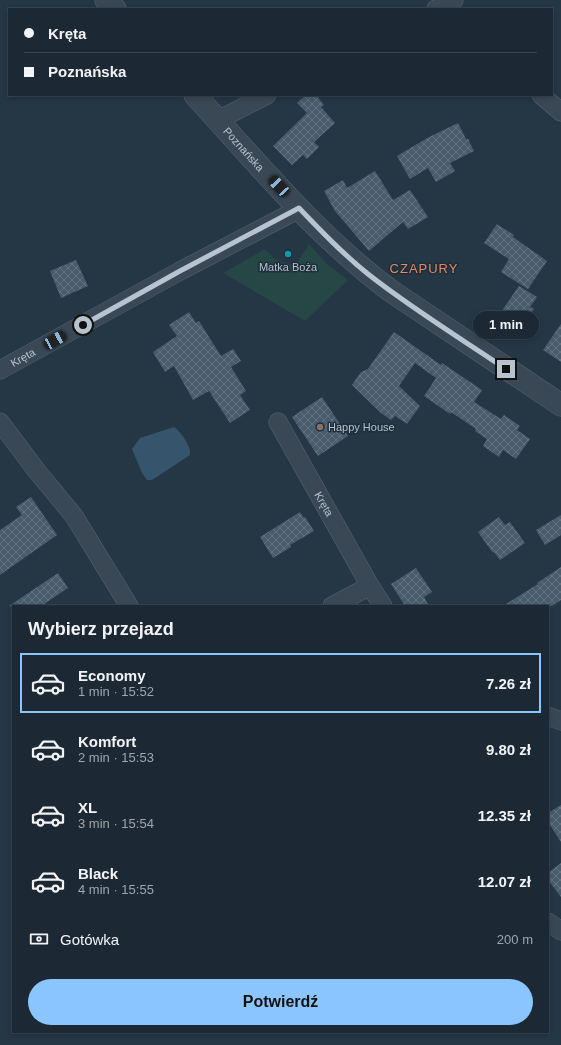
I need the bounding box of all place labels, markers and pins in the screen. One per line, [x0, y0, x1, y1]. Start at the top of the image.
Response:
marker: Matka Boża [283, 249, 293, 259]
place label: Matka Boża [259, 261, 318, 273]
place label: Happy House [328, 421, 395, 433]
marker: Happy House [315, 422, 325, 432]

